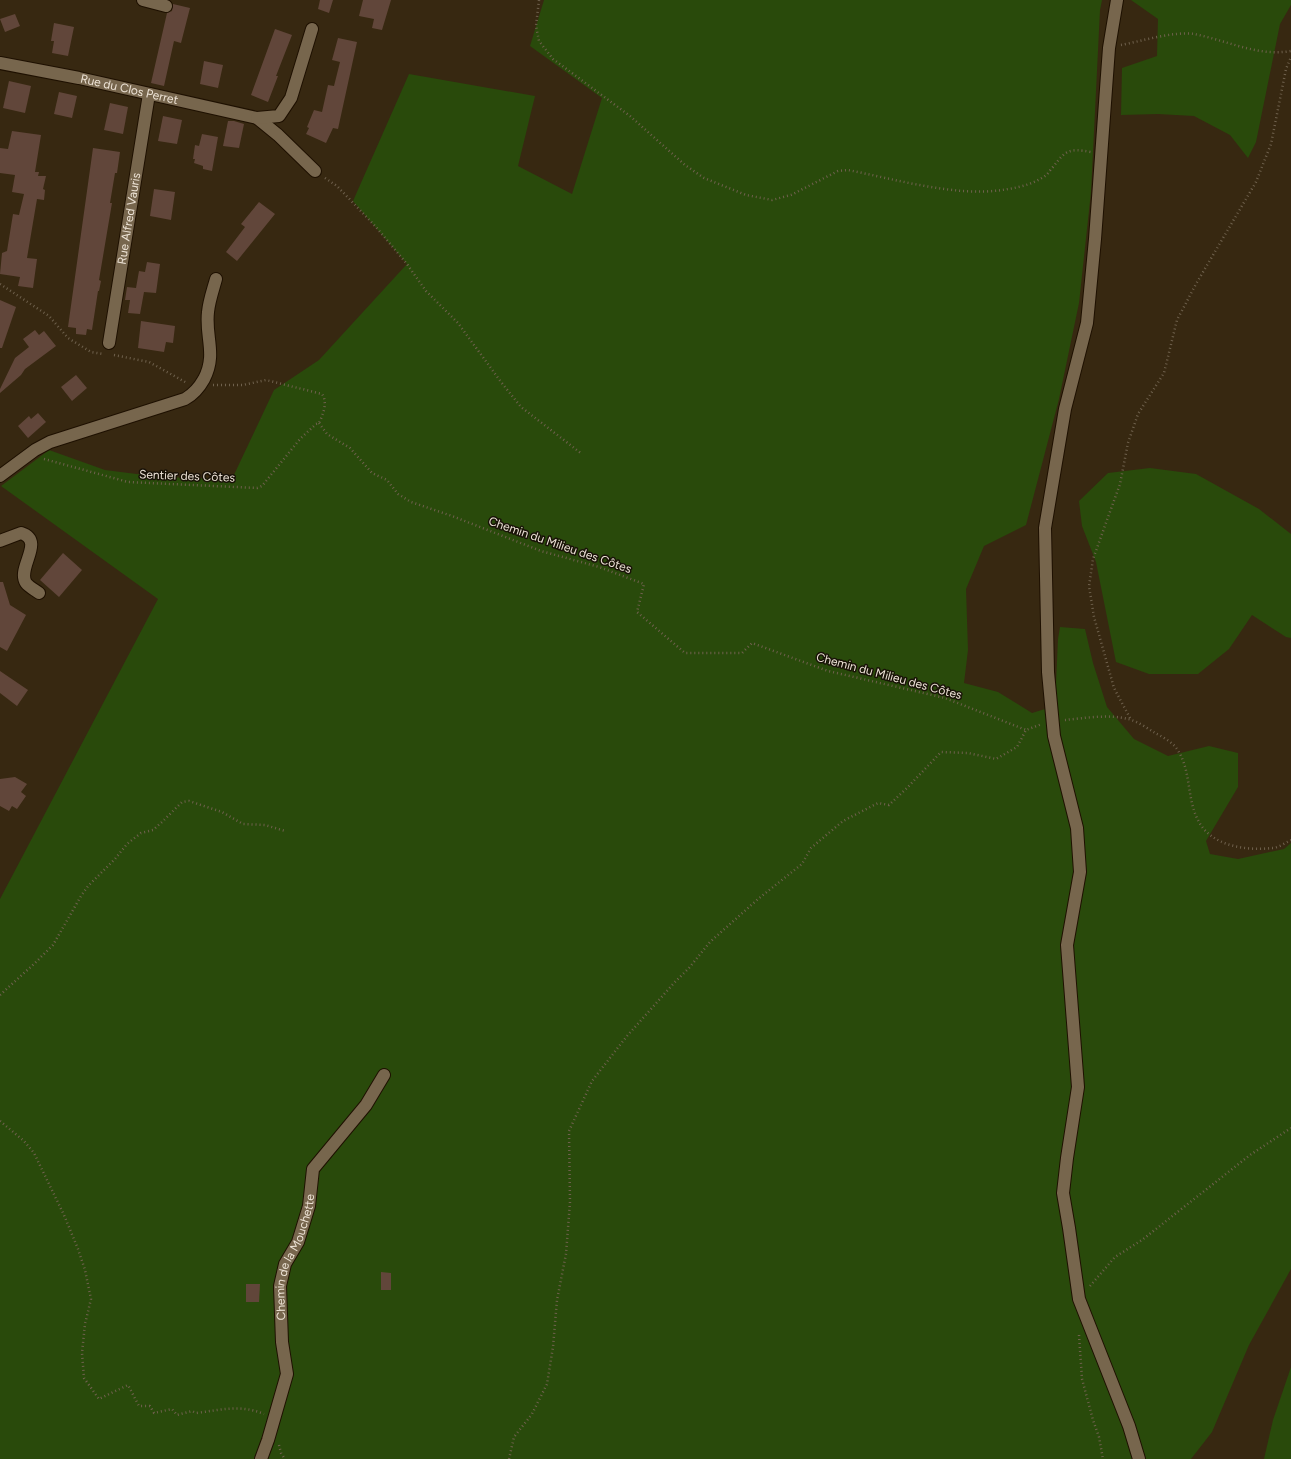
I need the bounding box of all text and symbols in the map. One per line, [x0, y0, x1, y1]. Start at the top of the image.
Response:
street label: Rue du Clos Perret [79, 72, 180, 107]
street label: Rue Alfred Vauris [115, 171, 143, 265]
street label: Sentier des Côtes [139, 467, 236, 485]
street label: Chemin du Milieu des Côtes [487, 514, 634, 576]
street label: Chemin du Milieu des Côtes [815, 650, 964, 702]
street label: Chemin de la Mouchette [273, 1193, 317, 1321]

